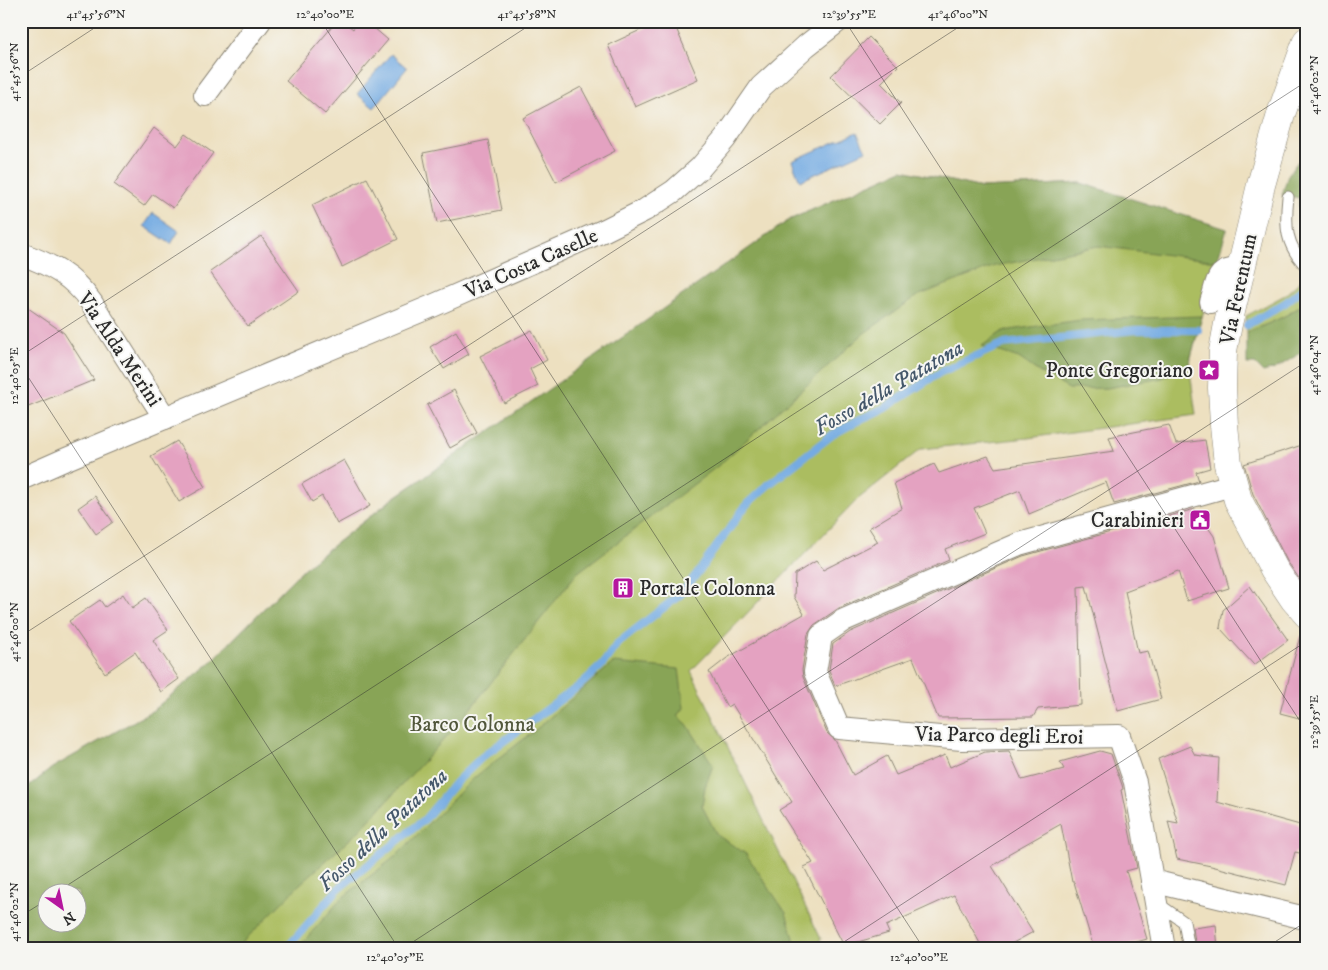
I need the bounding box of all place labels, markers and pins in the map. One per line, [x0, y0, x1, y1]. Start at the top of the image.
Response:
place label: Ponte Gregoriano [1045, 358, 1193, 384]
place icon: Ponte Gregoriano [1197, 358, 1221, 382]
place label: Carabinieri [1091, 508, 1184, 534]
public building icon: Carabinieri [1188, 508, 1212, 532]
building icon: Portale Colonna [611, 576, 635, 600]
place label: Portale Colonna [639, 576, 775, 602]

